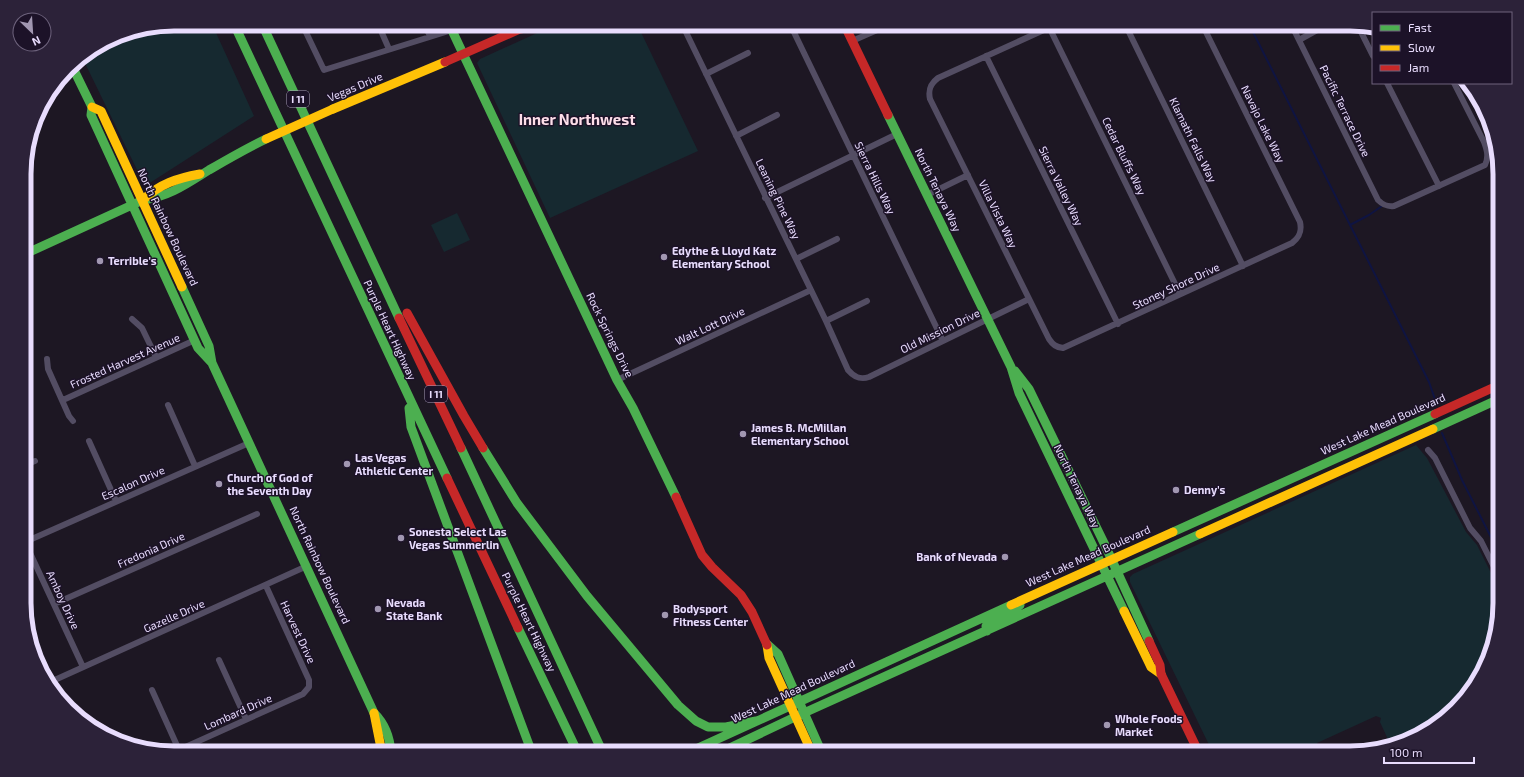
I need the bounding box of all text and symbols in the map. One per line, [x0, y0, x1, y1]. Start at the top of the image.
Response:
north arrow [12, 12, 52, 52]
legend [1372, 12, 1512, 84]
text: Fast [1408, 20, 1432, 34]
text: N [30, 34, 43, 49]
text: Slow [1408, 40, 1435, 54]
text: Jam [1408, 60, 1429, 74]
street label: Pacific Terrace Drive [1318, 63, 1373, 159]
street label: Vegas Drive [325, 69, 384, 104]
street label: Navajo Lake Way [1238, 83, 1288, 165]
road number: I 11 [287, 91, 309, 107]
street label: Klamath Falls Way [1167, 95, 1220, 184]
district label: Inner Northwest [519, 110, 635, 128]
street label: Cedar Bluffs Way [1100, 115, 1149, 197]
street label: Sierra Hills Way [852, 140, 899, 216]
street label: Sierra Valley Way [1037, 144, 1086, 228]
street label: North Tenaya Way [913, 146, 964, 234]
street label: Leaning Pine Way [753, 157, 804, 241]
street label: North Rainbow Boulevard [135, 166, 201, 288]
street label: Villa Vista Way [976, 178, 1021, 250]
place label: Edythe & Lloyd Katz Elementary School [672, 244, 776, 271]
marker: Edythe & Lloyd Katz Elementary School [659, 252, 669, 262]
place label: Terrible's [108, 254, 157, 267]
marker: Terrible's [95, 256, 105, 266]
street label: Stoney Shore Drive [1130, 260, 1221, 311]
street label: Purple Heart Highway [362, 278, 419, 382]
street label: Rock Springs Drive [584, 290, 637, 379]
street label: Walt Lott Drive [673, 304, 747, 347]
street label: Old Mission Drive [898, 306, 982, 355]
street label: Frosted Harvest Avenue [68, 330, 182, 391]
road number: I 11 [425, 386, 447, 402]
street label: West Lake Mead Boulevard [1318, 390, 1447, 457]
place label: James B. McMillan Elementary School [751, 421, 849, 448]
marker: James B. McMillan Elementary School [738, 429, 748, 439]
street label: North Tenaya Way [1052, 442, 1103, 530]
place label: Las Vegas Athletic Center [355, 451, 433, 477]
marker: Las Vegas Athletic Center [342, 459, 352, 469]
street label: Escalon Drive [99, 463, 166, 502]
place label: Church of God of the Seventh Day [227, 471, 313, 498]
marker: Church of God of the Seventh Day [214, 479, 224, 489]
place label: Denny's [1184, 483, 1225, 497]
marker: Denny's [1171, 485, 1181, 495]
street label: North Rainbow Boulevard [287, 504, 353, 626]
street label: West Lake Mead Boulevard [1023, 522, 1152, 589]
place label: Sonesta Select Las Vegas Summerlin [409, 525, 507, 551]
street label: Fredonia Drive [115, 529, 186, 570]
marker: Sonesta Select Las Vegas Summerlin [396, 533, 406, 543]
place label: Bank of Nevada [916, 550, 997, 563]
marker: Bank of Nevada [1000, 552, 1010, 562]
street label: Amboy Drive [44, 568, 83, 631]
street label: Purple Heart Highway [500, 570, 559, 674]
street label: Gazelle Drive [141, 596, 206, 635]
place label: Nevada State Bank [386, 596, 443, 622]
street label: Harvest Drive [278, 598, 319, 665]
place label: Bodysport Fitness Center [673, 602, 749, 628]
marker: Nevada State Bank [373, 604, 383, 614]
marker: Bodysport Fitness Center [660, 610, 670, 620]
street label: West Lake Mead Boulevard [729, 656, 857, 725]
street label: Lombard Drive [202, 691, 274, 732]
place label: Whole Foods Market [1115, 712, 1183, 738]
marker: Whole Foods Market [1102, 720, 1112, 730]
scale bar [1384, 739, 1474, 765]
text: 100 m [1390, 745, 1422, 759]

